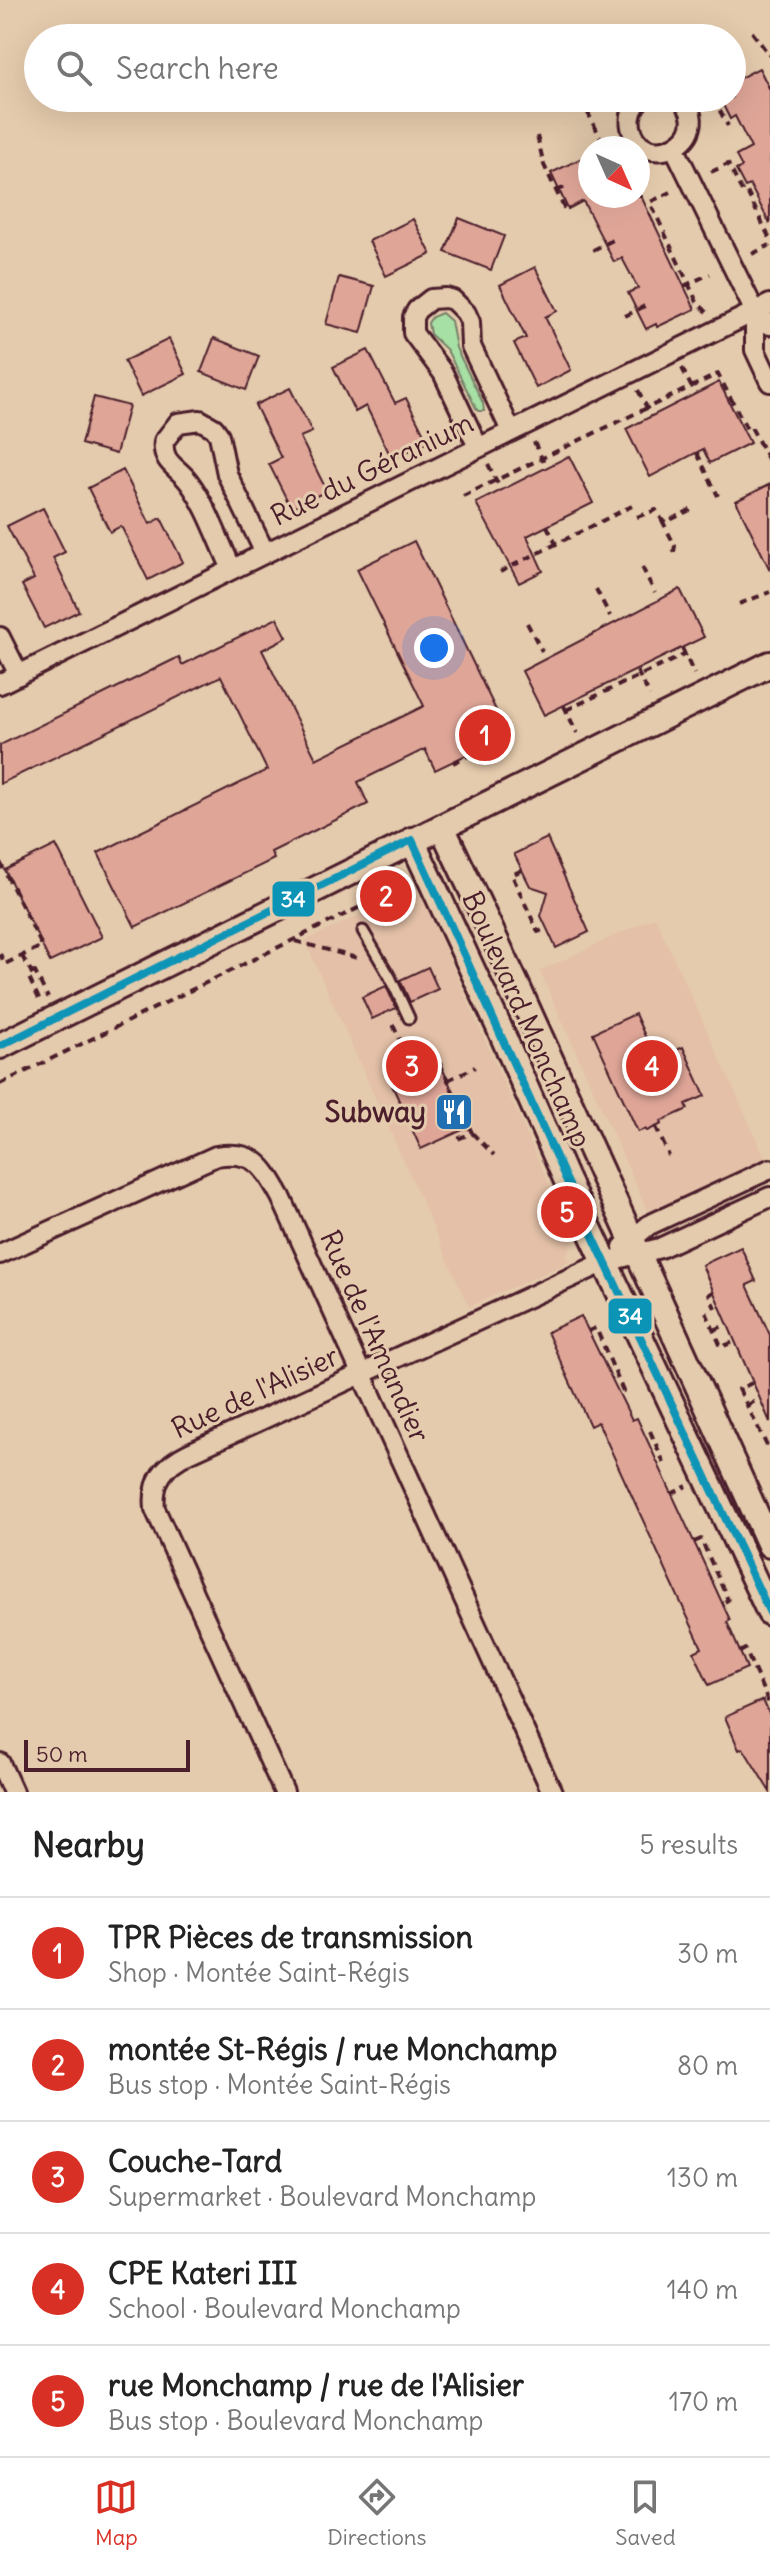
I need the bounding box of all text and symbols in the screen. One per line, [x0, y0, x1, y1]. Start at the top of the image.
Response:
search box [24, 24, 746, 112]
icon: search [52, 46, 96, 90]
text: Search here [116, 49, 279, 87]
north arrow [578, 136, 650, 208]
street label: Rue du Géranium [265, 404, 479, 534]
your location [414, 628, 454, 668]
pin: 1 [459, 705, 511, 765]
pin: 2 [360, 866, 412, 926]
line badge: 34 [271, 880, 316, 918]
text: 34 [280, 885, 306, 913]
street label: Boulevard Monchamp [454, 885, 600, 1153]
pin: 3 [386, 1036, 438, 1096]
pin: 4 [626, 1036, 678, 1096]
restaurant icon: Subway [433, 1091, 475, 1133]
place label: Subway [325, 1094, 426, 1130]
pin: 5 [541, 1182, 593, 1242]
street label: Rue de l'Amandier [312, 1224, 438, 1448]
line badge: 34 [607, 1297, 653, 1335]
text: 34 [617, 1302, 643, 1330]
street label: Rue de l'Alisier [166, 1338, 344, 1446]
scale bar [24, 1736, 190, 1772]
text: 50 m [36, 1740, 88, 1768]
text: Nearby [32, 1823, 145, 1866]
text: 5 results [640, 1828, 738, 1861]
text: TPR Pièces de transmission [108, 1918, 473, 1956]
text: 1 [53, 1937, 63, 1970]
text: 30 m [677, 1937, 738, 1970]
text: Shop · Montée Saint-Régis [108, 1956, 410, 1989]
text: montée St-Régis / rue Monchamp [108, 2030, 557, 2068]
text: 2 [51, 2049, 65, 2082]
text: 80 m [677, 2049, 738, 2082]
text: Bus stop · Montée Saint-Régis [108, 2068, 451, 2101]
text: Couche-Tard [108, 2142, 282, 2180]
text: 3 [51, 2161, 65, 2194]
text: 130 m [667, 2161, 738, 2194]
text: Supermarket · Boulevard Monchamp [108, 2180, 536, 2213]
text: CPE Kateri III [108, 2254, 297, 2292]
text: 4 [50, 2273, 66, 2306]
text: 140 m [667, 2273, 738, 2306]
text: School · Boulevard Monchamp [108, 2292, 461, 2325]
text: rue Monchamp / rue de l'Alisier [108, 2366, 524, 2404]
text: 5 [51, 2385, 65, 2418]
text: 170 m [669, 2385, 738, 2418]
text: Bus stop · Boulevard Monchamp [108, 2404, 483, 2437]
tab: Map [94, 2475, 138, 2551]
tab: Directions [327, 2475, 427, 2551]
tab: Saved [615, 2475, 676, 2551]

